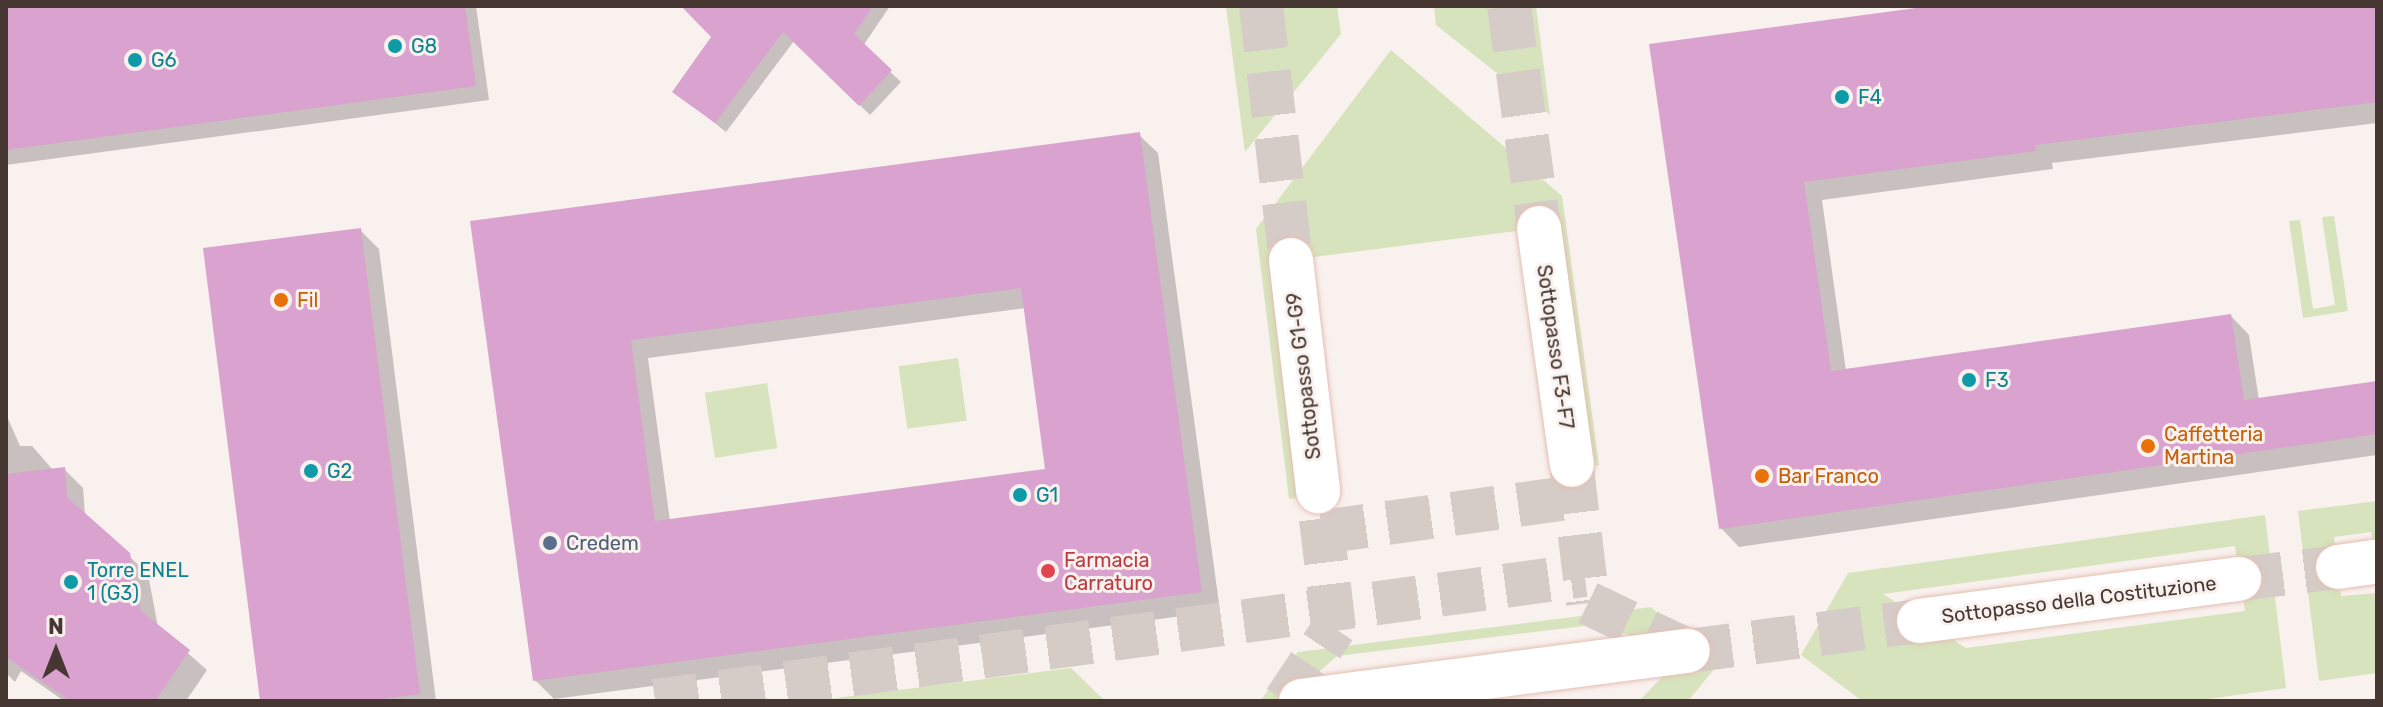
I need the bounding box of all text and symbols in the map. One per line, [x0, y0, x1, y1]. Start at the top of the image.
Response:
place label: G8 [411, 34, 437, 58]
marker: G8 [386, 37, 404, 55]
place label: G6 [151, 48, 177, 72]
marker: G6 [126, 51, 144, 69]
place label: F4 [1858, 85, 1882, 109]
marker: F4 [1833, 88, 1851, 106]
street label: Sottopasso F3-F7 [1532, 263, 1578, 431]
place label: Fil [297, 288, 318, 312]
marker: Fil [272, 291, 290, 309]
street label: Sottopasso G1-G9 [1282, 291, 1326, 461]
place label: F3 [1985, 368, 2009, 392]
marker: F3 [1960, 371, 1978, 389]
place label: Caffetteria Martina [2164, 422, 2263, 469]
marker: Caffetteria Martina [2139, 437, 2157, 455]
place label: G2 [327, 459, 352, 483]
marker: G2 [302, 462, 320, 480]
place label: Bar Franco [1778, 464, 1879, 488]
marker: Bar Franco [1753, 467, 1771, 485]
place label: G1 [1036, 483, 1058, 507]
marker: G1 [1011, 486, 1029, 504]
place label: Credem [566, 531, 639, 555]
marker: Credem [541, 534, 559, 552]
place label: Farmacia Carraturo [1064, 548, 1153, 595]
place label: Torre ENEL 1 (G3) [87, 558, 189, 605]
marker: Farmacia Carraturo [1039, 562, 1057, 580]
street label: Sottopasso della Costituzione [1940, 571, 2218, 629]
marker: Torre ENEL 1 (G3) [62, 573, 80, 591]
north arrow [16, 611, 96, 691]
text: N [48, 613, 64, 640]

